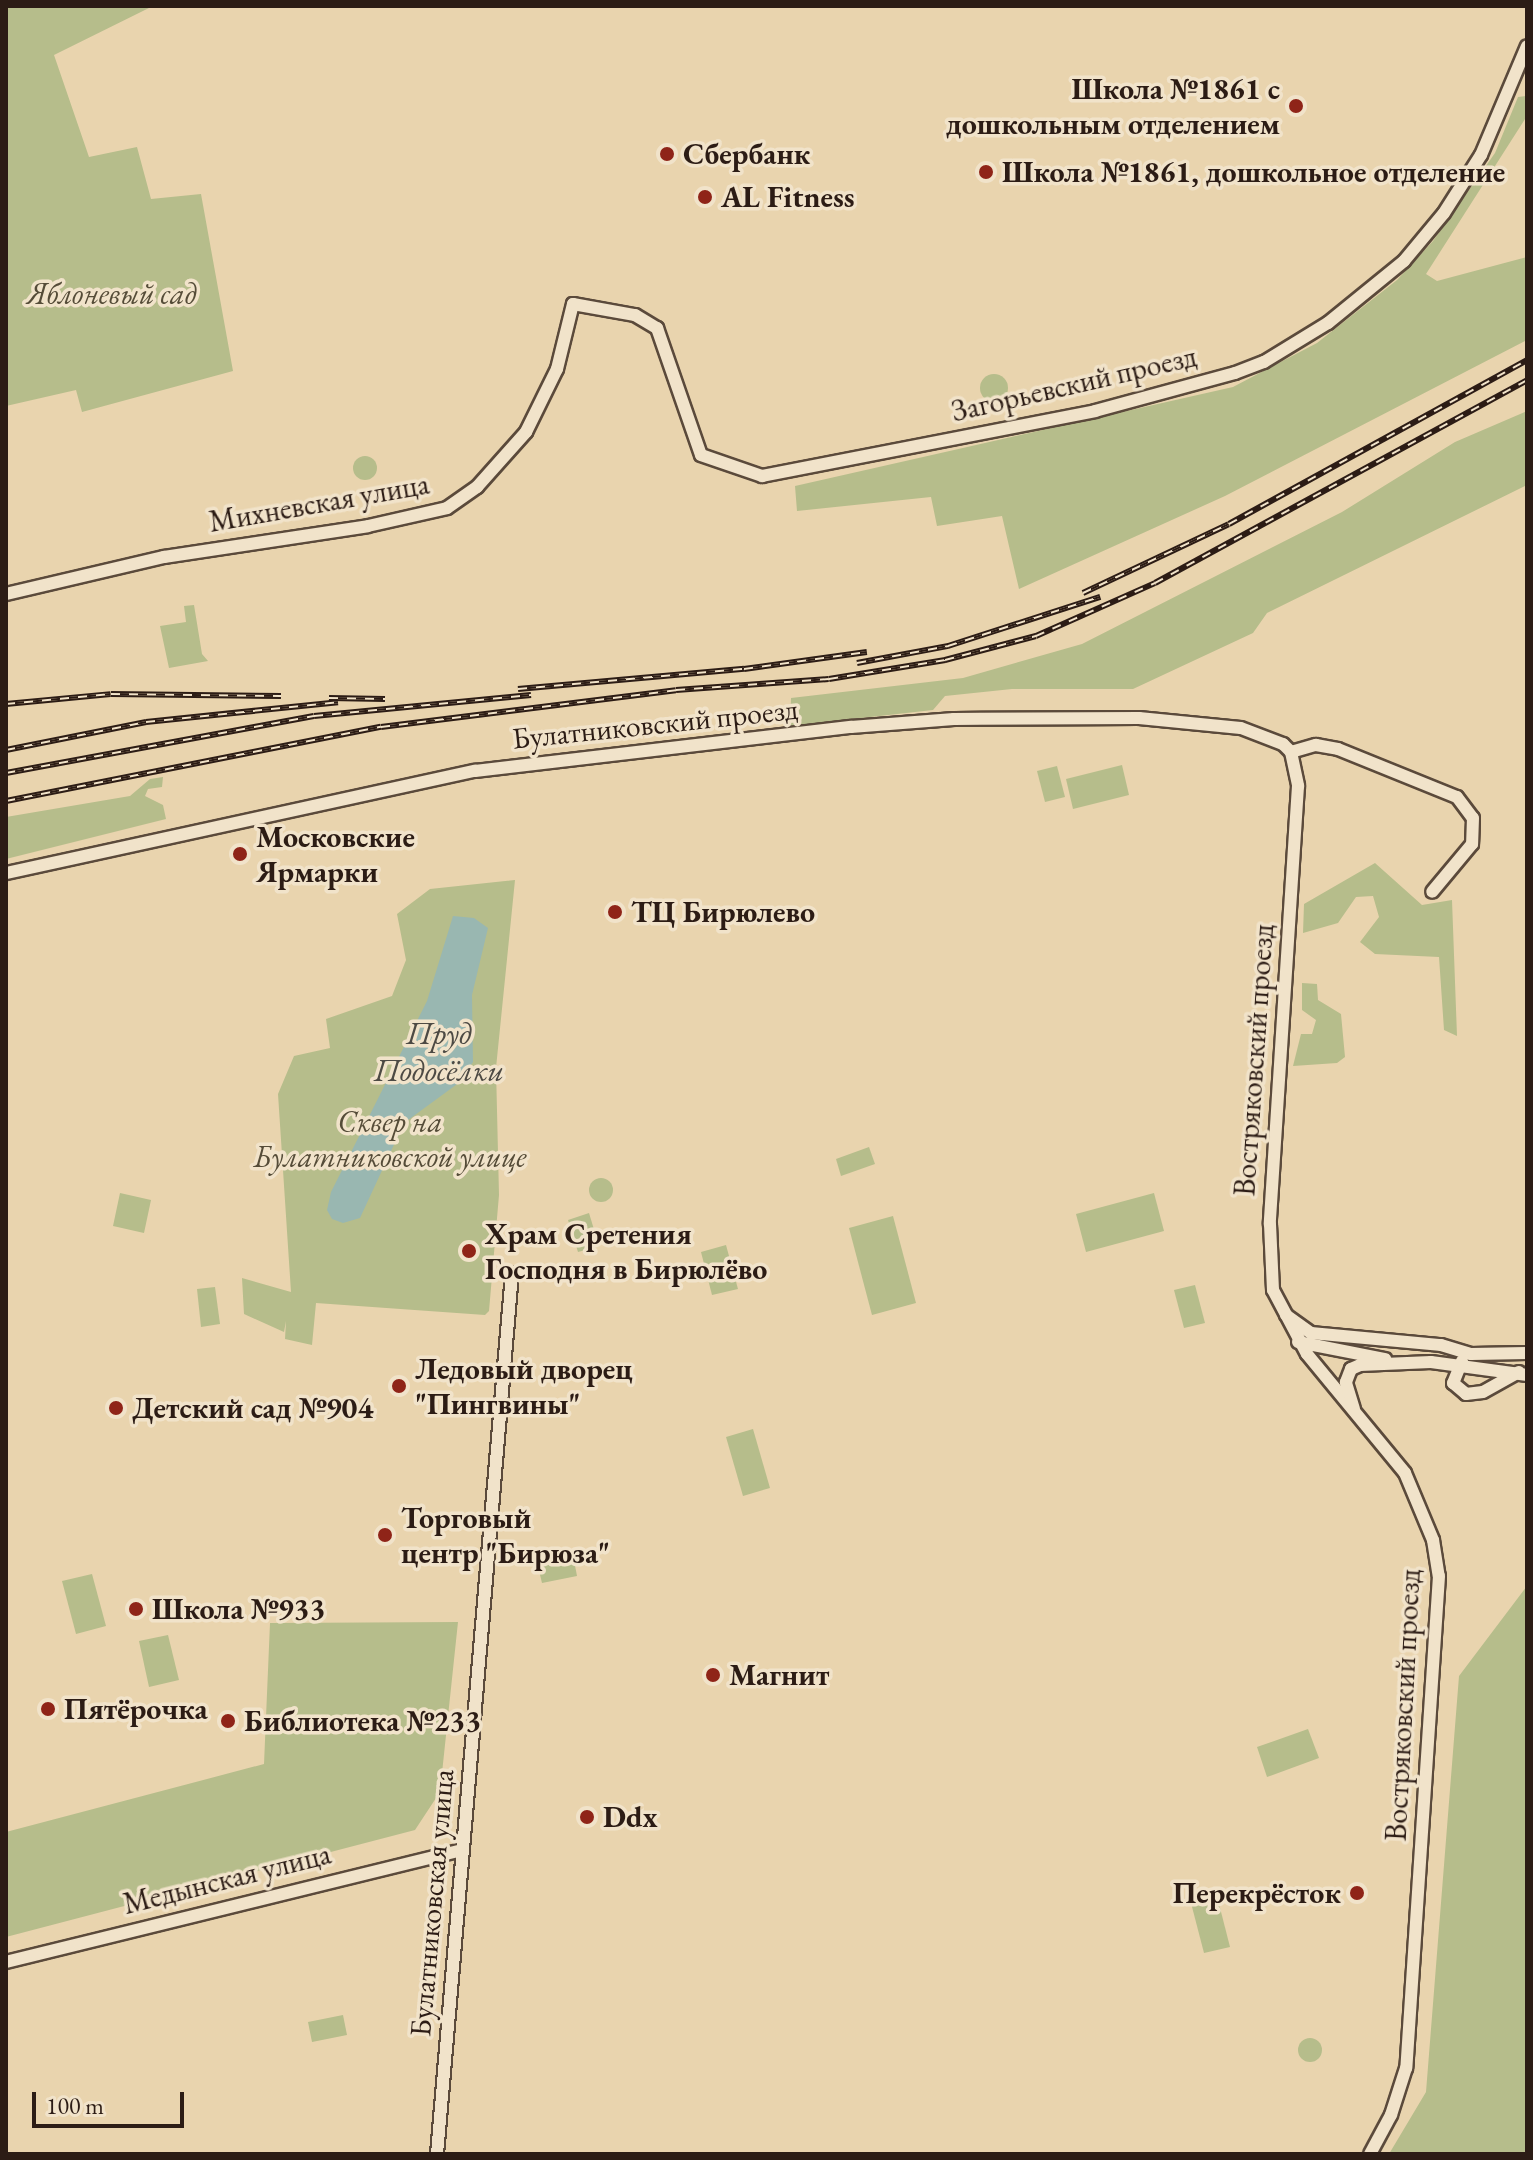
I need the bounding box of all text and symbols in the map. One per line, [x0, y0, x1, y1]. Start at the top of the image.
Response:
place label: Школа №1861 с дошкольным отделением [946, 71, 1280, 142]
marker: Школа №1861 с дошкольным отделением [1287, 97, 1305, 115]
place label: Сбербанк [683, 136, 810, 172]
marker: Сбербанк [658, 145, 676, 163]
place label: Школа №1861, дошкольное отделение [1002, 154, 1505, 190]
marker: Школа №1861, дошкольное отделение [977, 163, 995, 181]
place label: AL Fitness [721, 179, 854, 215]
marker: AL Fitness [696, 188, 714, 206]
park label: Яблоневый сад [27, 276, 197, 312]
street label: Загорьевский проезд [948, 338, 1200, 430]
street label: Михневская улица [206, 466, 432, 540]
street label: Булатниковский проезд [510, 691, 800, 757]
place label: Московские Ярмарки [256, 819, 415, 890]
marker: Московские Ярмарки [231, 845, 249, 863]
place label: ТЦ Бирюлево [631, 894, 815, 930]
marker: ТЦ Бирюлево [606, 903, 624, 921]
street label: Востряковский проезд [1227, 923, 1281, 1197]
water label: Пруд Подосёлки [374, 1015, 504, 1090]
park label: Сквер на Булатниковской улице [254, 1104, 526, 1174]
place label: Храм Сретения Господня в Бирюлёво [485, 1216, 767, 1286]
marker: Храм Сретения Господня в Бирюлёво [460, 1242, 478, 1260]
place label: Ледовый дворец "Пингвины" [415, 1351, 633, 1422]
marker: Ледовый дворец "Пингвины" [390, 1377, 408, 1395]
place label: Детский сад №904 [132, 1390, 373, 1426]
marker: Детский сад №904 [107, 1399, 125, 1417]
place label: Торговый центр "Бирюза" [401, 1500, 610, 1570]
marker: Торговый центр "Бирюза" [376, 1526, 394, 1544]
street label: Востряковский проезд [1378, 1568, 1428, 1842]
place label: Школа №933 [152, 1591, 325, 1627]
marker: Школа №933 [127, 1600, 145, 1618]
place label: Магнит [729, 1657, 829, 1693]
marker: Магнит [704, 1666, 722, 1684]
place label: Пятёрочка [64, 1691, 208, 1727]
marker: Пятёрочка [39, 1700, 57, 1718]
place label: Библиотека №233 [244, 1703, 481, 1739]
marker: Библиотека №233 [219, 1712, 237, 1730]
street label: Булатниковская улица [402, 1768, 462, 2038]
place label: Ddx [603, 1799, 658, 1835]
marker: Ddx [578, 1808, 596, 1826]
street label: Медынская улица [119, 1836, 335, 1922]
place label: Перекрёсток [1173, 1875, 1341, 1911]
marker: Перекрёсток [1348, 1884, 1366, 1902]
scale bar [36, 2076, 188, 2126]
text: 100 m [46, 2090, 104, 2121]

